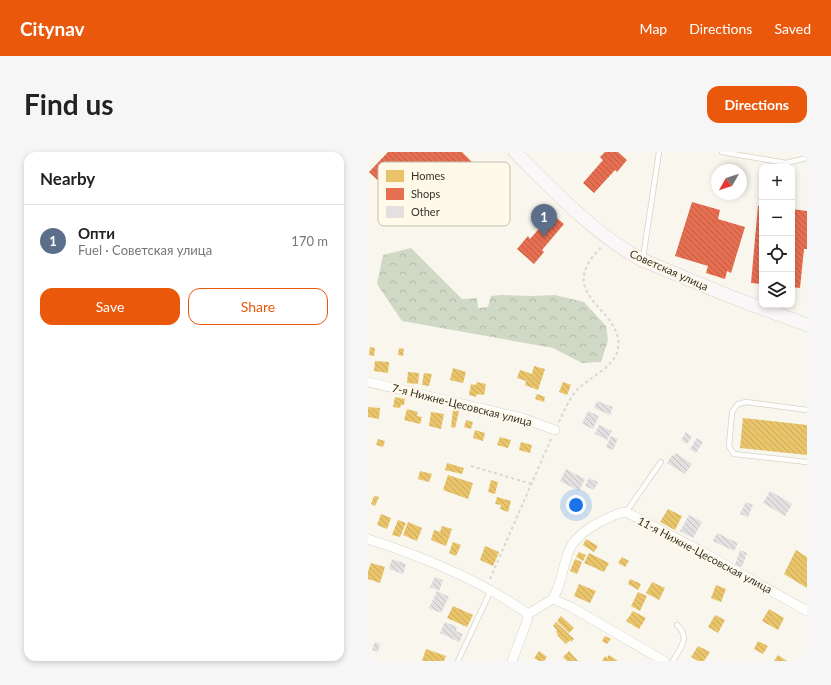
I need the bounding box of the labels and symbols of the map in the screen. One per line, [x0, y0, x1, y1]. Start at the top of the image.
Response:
legend [378, 162, 510, 226]
north arrow [711, 164, 747, 200]
text: Homes [411, 169, 445, 182]
text: Shops [411, 187, 440, 200]
pin: 1 [531, 204, 557, 237]
text: Other [411, 205, 440, 218]
street label: Советская улица [628, 246, 711, 293]
street label: 7-я Нижне-Цесовская улица [391, 381, 533, 428]
your location [566, 495, 586, 515]
street label: 11-я Нижне-Цесовская улица [636, 514, 775, 596]

